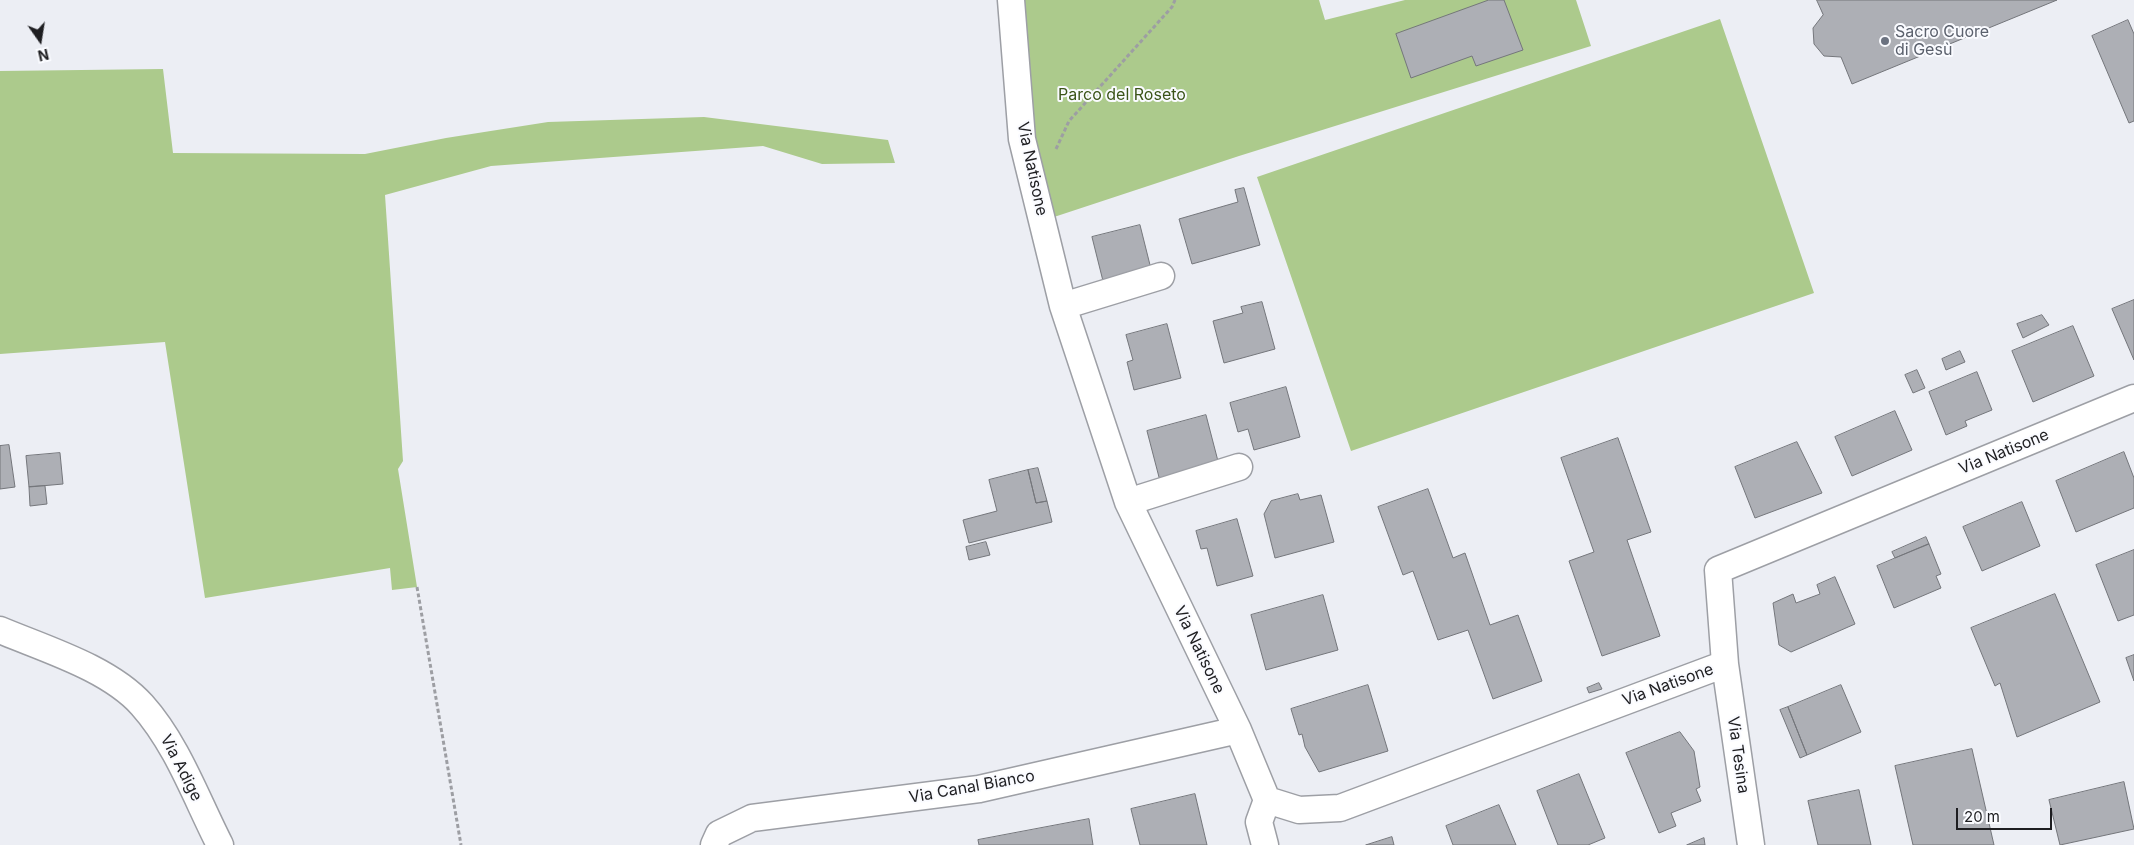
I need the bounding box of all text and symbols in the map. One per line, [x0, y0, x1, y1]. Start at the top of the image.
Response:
north arrow [15, 15, 65, 65]
place label: Sacro Cuore di Gesù [1895, 22, 1989, 60]
marker: Sacro Cuore di Gesù [1879, 35, 1891, 47]
text: N [36, 46, 51, 65]
park label: Parco del Roseto [1058, 85, 1186, 105]
street label: Via Natisone [1013, 120, 1051, 218]
street label: Via Natisone [1956, 425, 2052, 479]
street label: Via Natisone [1169, 603, 1229, 697]
street label: Via Natisone [1620, 660, 1716, 710]
street label: Via Tesina [1723, 715, 1753, 795]
street label: Via Adige [156, 731, 206, 805]
street label: Via Canal Bianco [908, 766, 1036, 808]
scale bar [1959, 798, 2055, 830]
text: 20 m [1964, 807, 2000, 826]

